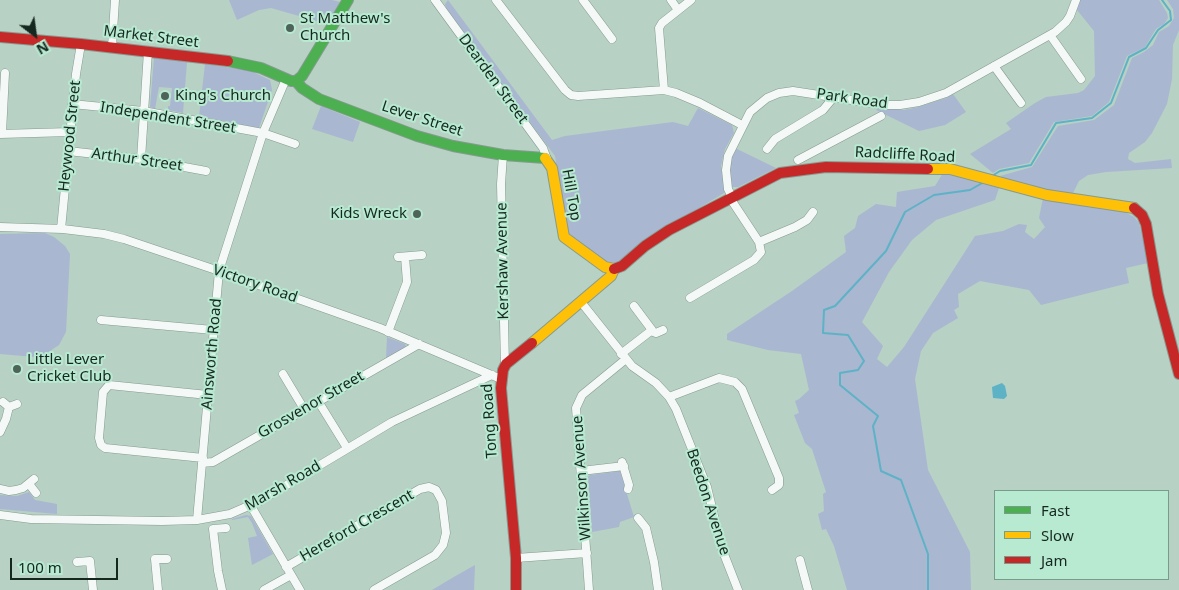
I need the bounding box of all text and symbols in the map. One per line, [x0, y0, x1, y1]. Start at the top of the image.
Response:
north arrow [10, 10, 60, 60]
place label: St Matthew's Church [300, 10, 390, 45]
street label: Market Street [102, 22, 200, 52]
marker: St Matthew's Church [284, 22, 296, 34]
street label: Dearden Street [454, 31, 532, 127]
text: N [33, 37, 52, 59]
street label: Heywood Street [55, 79, 85, 193]
street label: Park Road [815, 85, 889, 113]
place label: King's Church [175, 87, 271, 105]
marker: King's Church [159, 90, 171, 102]
street label: Lever Street [379, 97, 465, 141]
street label: Independent Street [99, 98, 237, 138]
street label: Radcliffe Road [854, 143, 956, 167]
street label: Arthur Street [90, 145, 184, 175]
street label: Hill Top [558, 168, 584, 222]
street label: Kershaw Avenue [493, 202, 513, 320]
place label: Kids Wreck [330, 205, 407, 223]
marker: Kids Wreck [411, 208, 423, 220]
street label: Victory Road [210, 261, 300, 307]
street label: Ainsworth Road [198, 298, 226, 410]
place label: Little Lever Cricket Club [27, 351, 111, 386]
marker: Little Lever Cricket Club [11, 363, 23, 375]
street label: Grosvenor Street [255, 367, 367, 443]
street label: Tong Road [478, 383, 502, 459]
street label: Wilkinson Avenue [569, 415, 595, 541]
street label: Beedon Avenue [682, 447, 734, 557]
street label: Marsh Road [242, 457, 324, 515]
street label: Hereford Crescent [297, 486, 417, 566]
legend [994, 490, 1169, 580]
text: Fast [1041, 500, 1070, 520]
text: Slow [1041, 525, 1074, 545]
scale bar [12, 548, 120, 580]
text: Jam [1041, 550, 1068, 570]
text: 100 m [18, 557, 62, 577]

